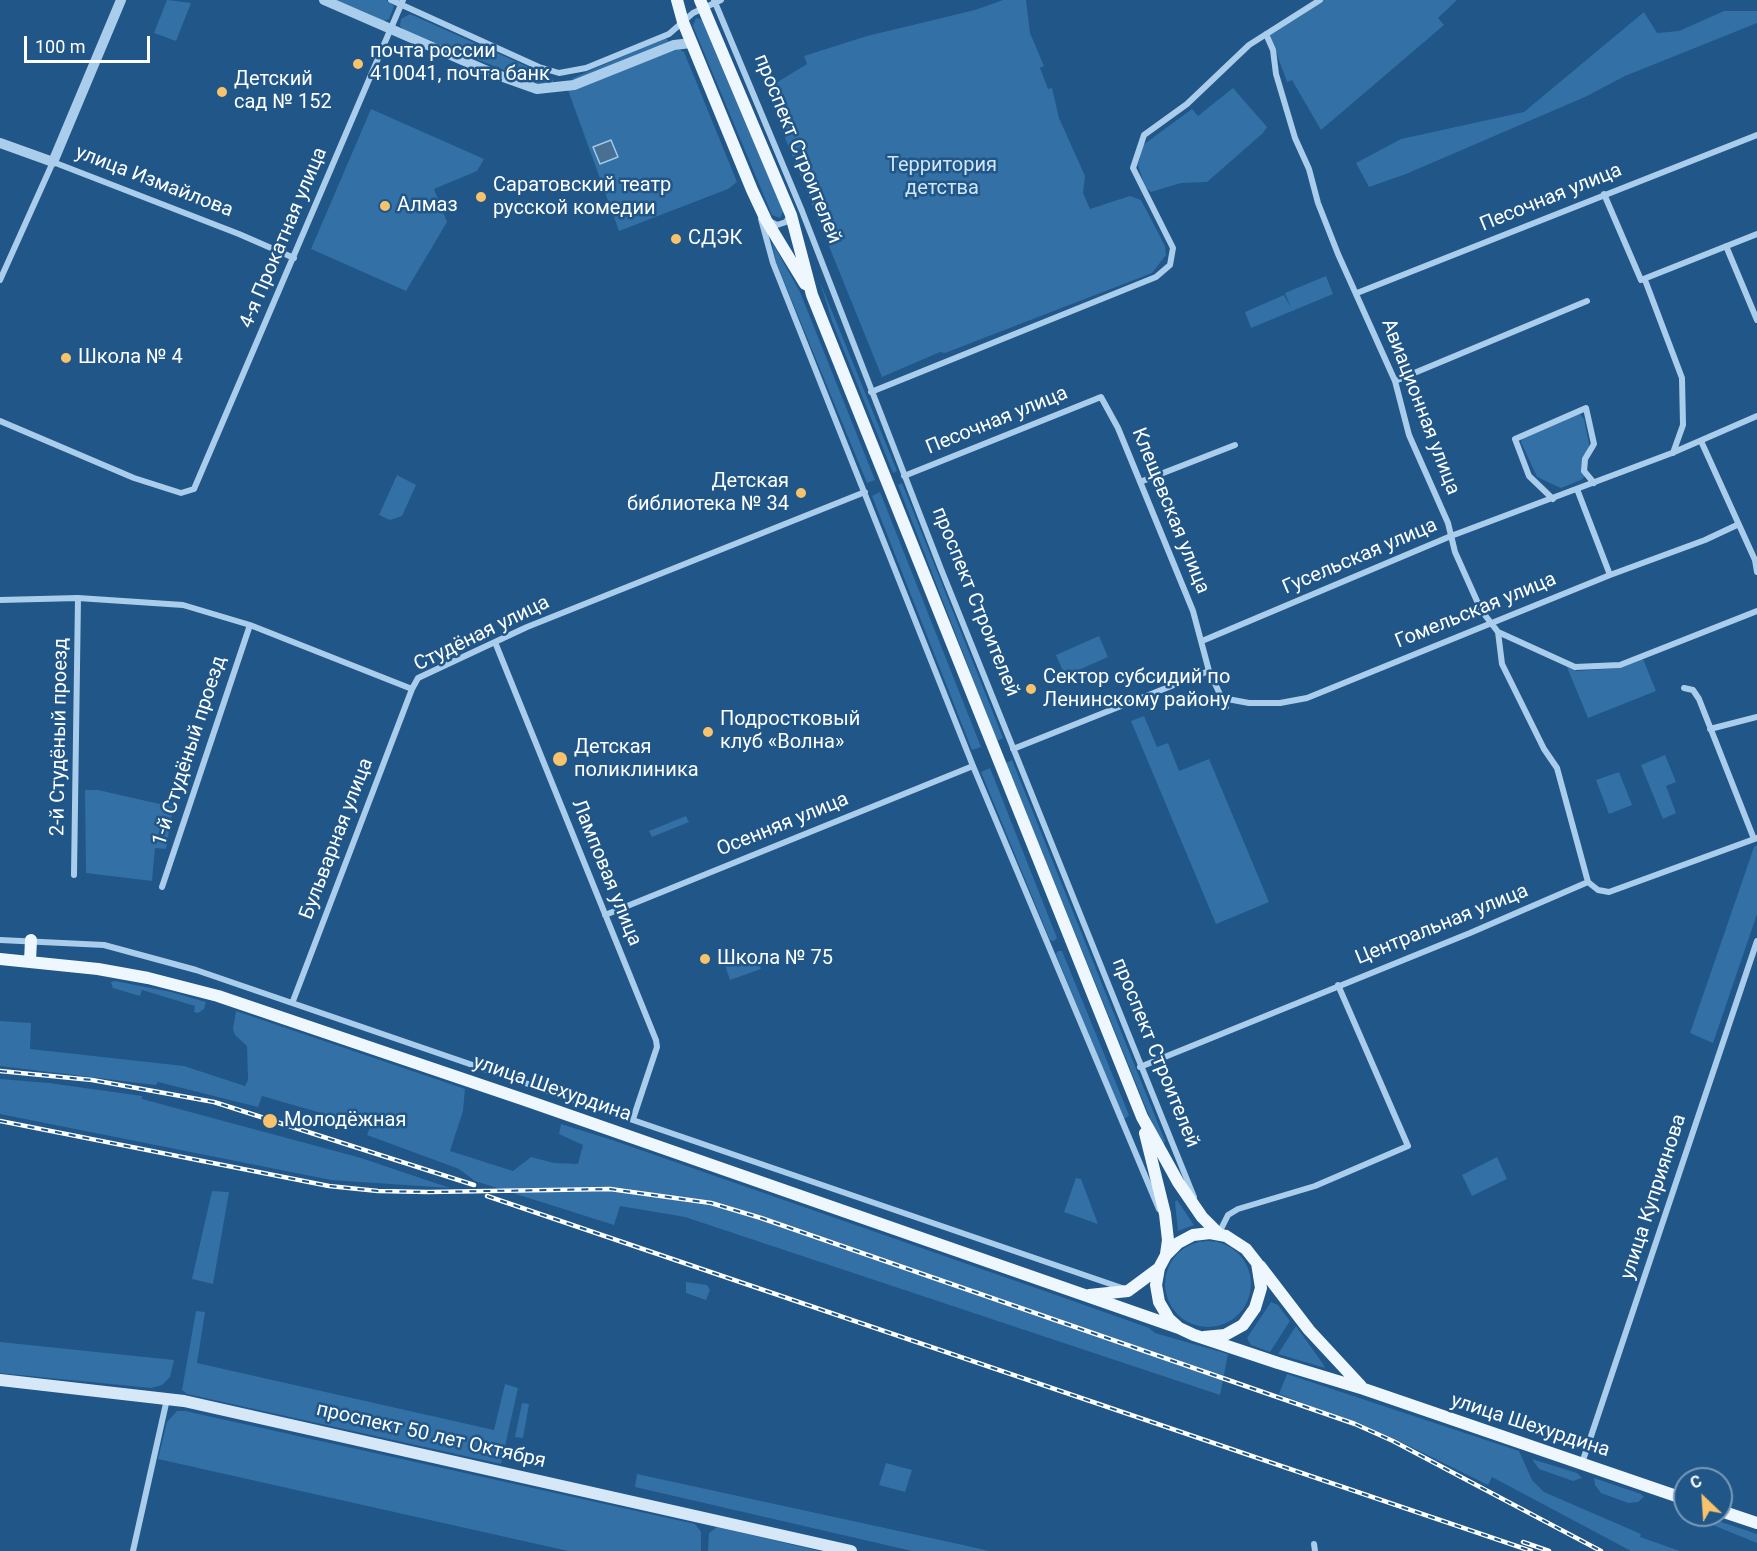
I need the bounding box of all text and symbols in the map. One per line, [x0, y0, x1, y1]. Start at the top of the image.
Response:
scale bar [27, 24, 153, 62]
text: 100 m [35, 36, 86, 57]
place label: почта россии 410041, почта банк [370, 40, 550, 87]
street label: проспект Строителей [748, 51, 846, 247]
marker: почта россии 410041, почта банк [351, 57, 365, 71]
place label: Детский сад № 152 [234, 68, 332, 115]
marker: Детский сад № 152 [215, 85, 229, 99]
street label: улица Измайлова [72, 141, 236, 223]
street label: 4-я Прокатная улица [235, 144, 333, 332]
park label: Территория детства [887, 154, 997, 201]
street label: Песочная улица [1477, 159, 1625, 237]
place label: Саратовский театр русской комедии [493, 174, 671, 221]
marker: Саратовский театр русской комедии [474, 190, 488, 204]
place label: Алмаз [397, 194, 458, 218]
marker: Алмаз [378, 199, 392, 213]
place label: СДЭК [688, 227, 742, 251]
marker: СДЭК [669, 232, 683, 246]
street label: Авиационная улица [1375, 316, 1465, 498]
place label: Школа № 4 [78, 346, 183, 370]
marker: Школа № 4 [59, 351, 73, 365]
street label: Песочная улица [923, 382, 1071, 460]
street label: Клещевская улица [1126, 425, 1214, 597]
place label: Детская библиотека № 34 [627, 470, 789, 517]
marker: Детская библиотека № 34 [794, 486, 808, 500]
street label: проспект Строителей [926, 504, 1024, 700]
street label: Гусельская улица [1279, 514, 1441, 600]
street label: Гомельская улица [1392, 568, 1560, 654]
street label: Студёная улица [410, 591, 554, 677]
street label: 2-й Студёный проезд [46, 638, 74, 836]
street label: 1-й Студёный проезд [148, 653, 232, 849]
place label: Сектор субсидий по Ленинскому району [1043, 666, 1230, 713]
marker: Сектор субсидий по Ленинскому району [1024, 682, 1038, 696]
place label: Подростковый клуб «Волна» [720, 708, 860, 755]
marker: Подростковый клуб «Волна» [701, 725, 715, 739]
place label: Детская поликлиника [574, 736, 699, 783]
marker: Детская поликлиника [551, 750, 569, 768]
street label: Бульварная улица [295, 755, 379, 923]
street label: Осенняя улица [714, 788, 852, 862]
street label: Ламповая улица [566, 796, 646, 950]
street label: Центральная улица [1352, 879, 1532, 971]
place label: Школа № 75 [717, 947, 833, 971]
marker: Школа № 75 [698, 952, 712, 966]
street label: проспект Строителей [1106, 955, 1204, 1151]
street label: улица Шехурдина [470, 1051, 634, 1127]
place label: Молодёжная [284, 1109, 406, 1133]
street label: улица Куприянова [1616, 1111, 1692, 1283]
marker: Молодёжная [261, 1112, 279, 1130]
street label: улица Шехурдина [1447, 1389, 1613, 1463]
street label: проспект 50 лет Октября [314, 1398, 548, 1474]
north arrow [1673, 1467, 1733, 1527]
text: С [1687, 1471, 1705, 1493]

